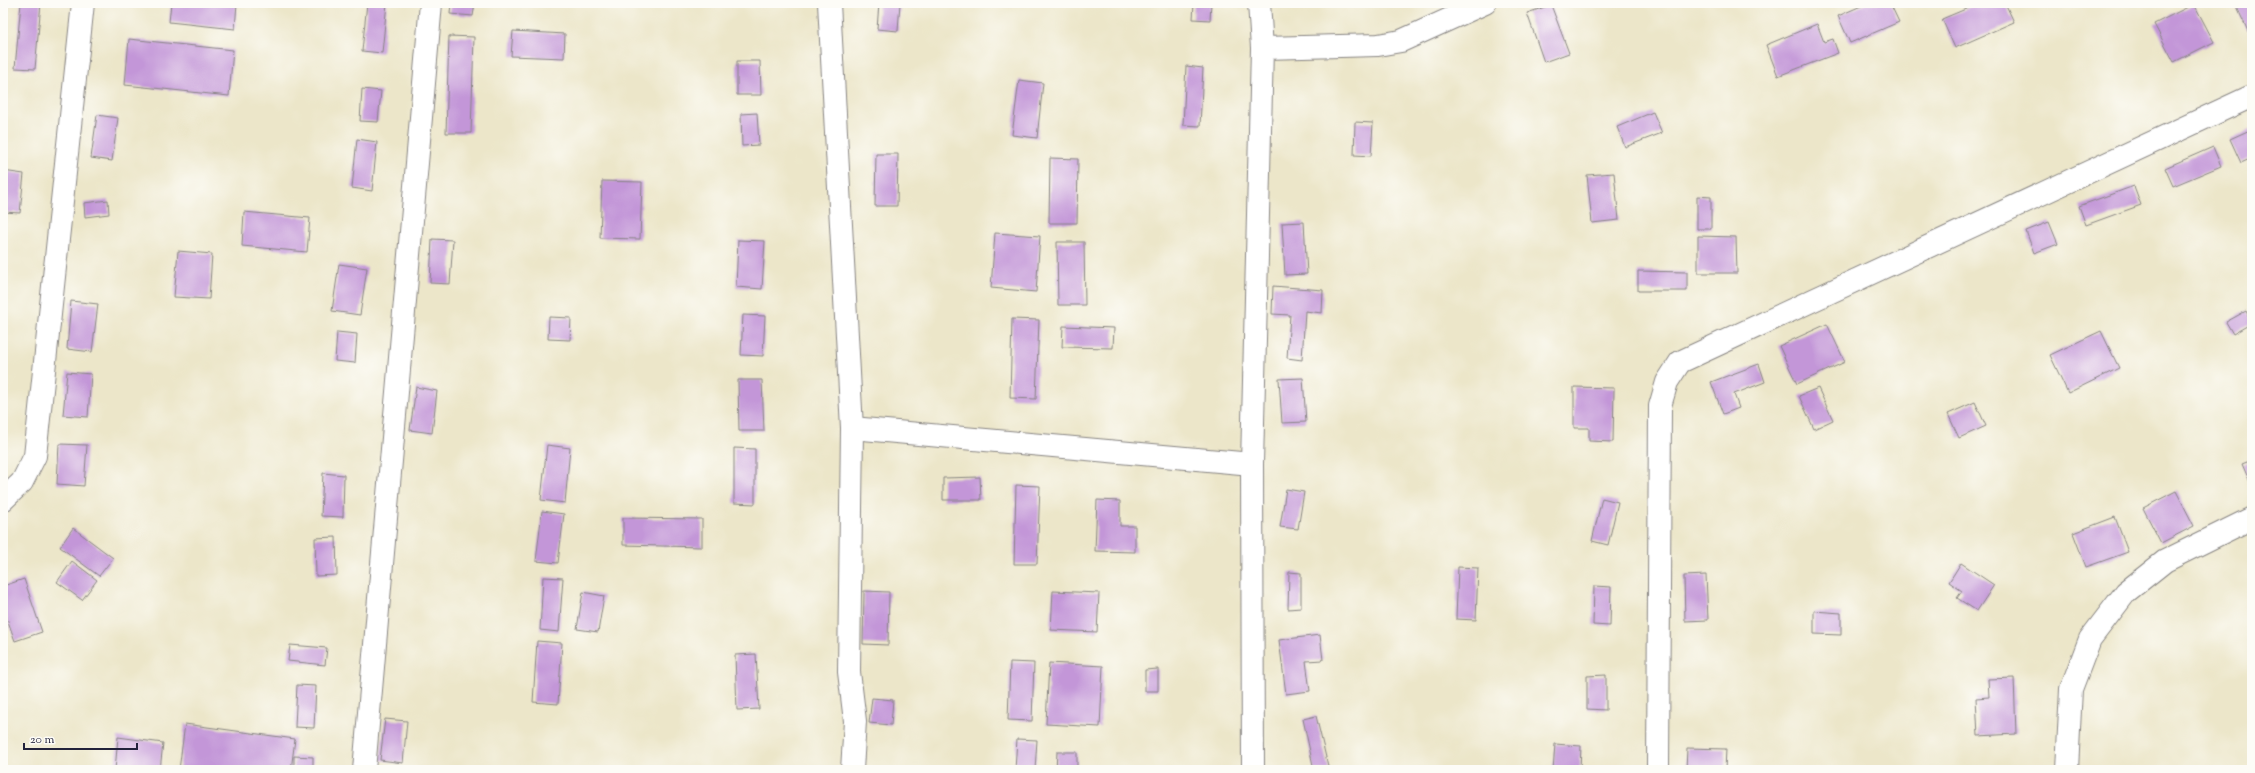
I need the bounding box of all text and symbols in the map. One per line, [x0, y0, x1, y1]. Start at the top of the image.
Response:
scale bar [24, 725, 137, 751]
text: 20 m [30, 731, 55, 749]

